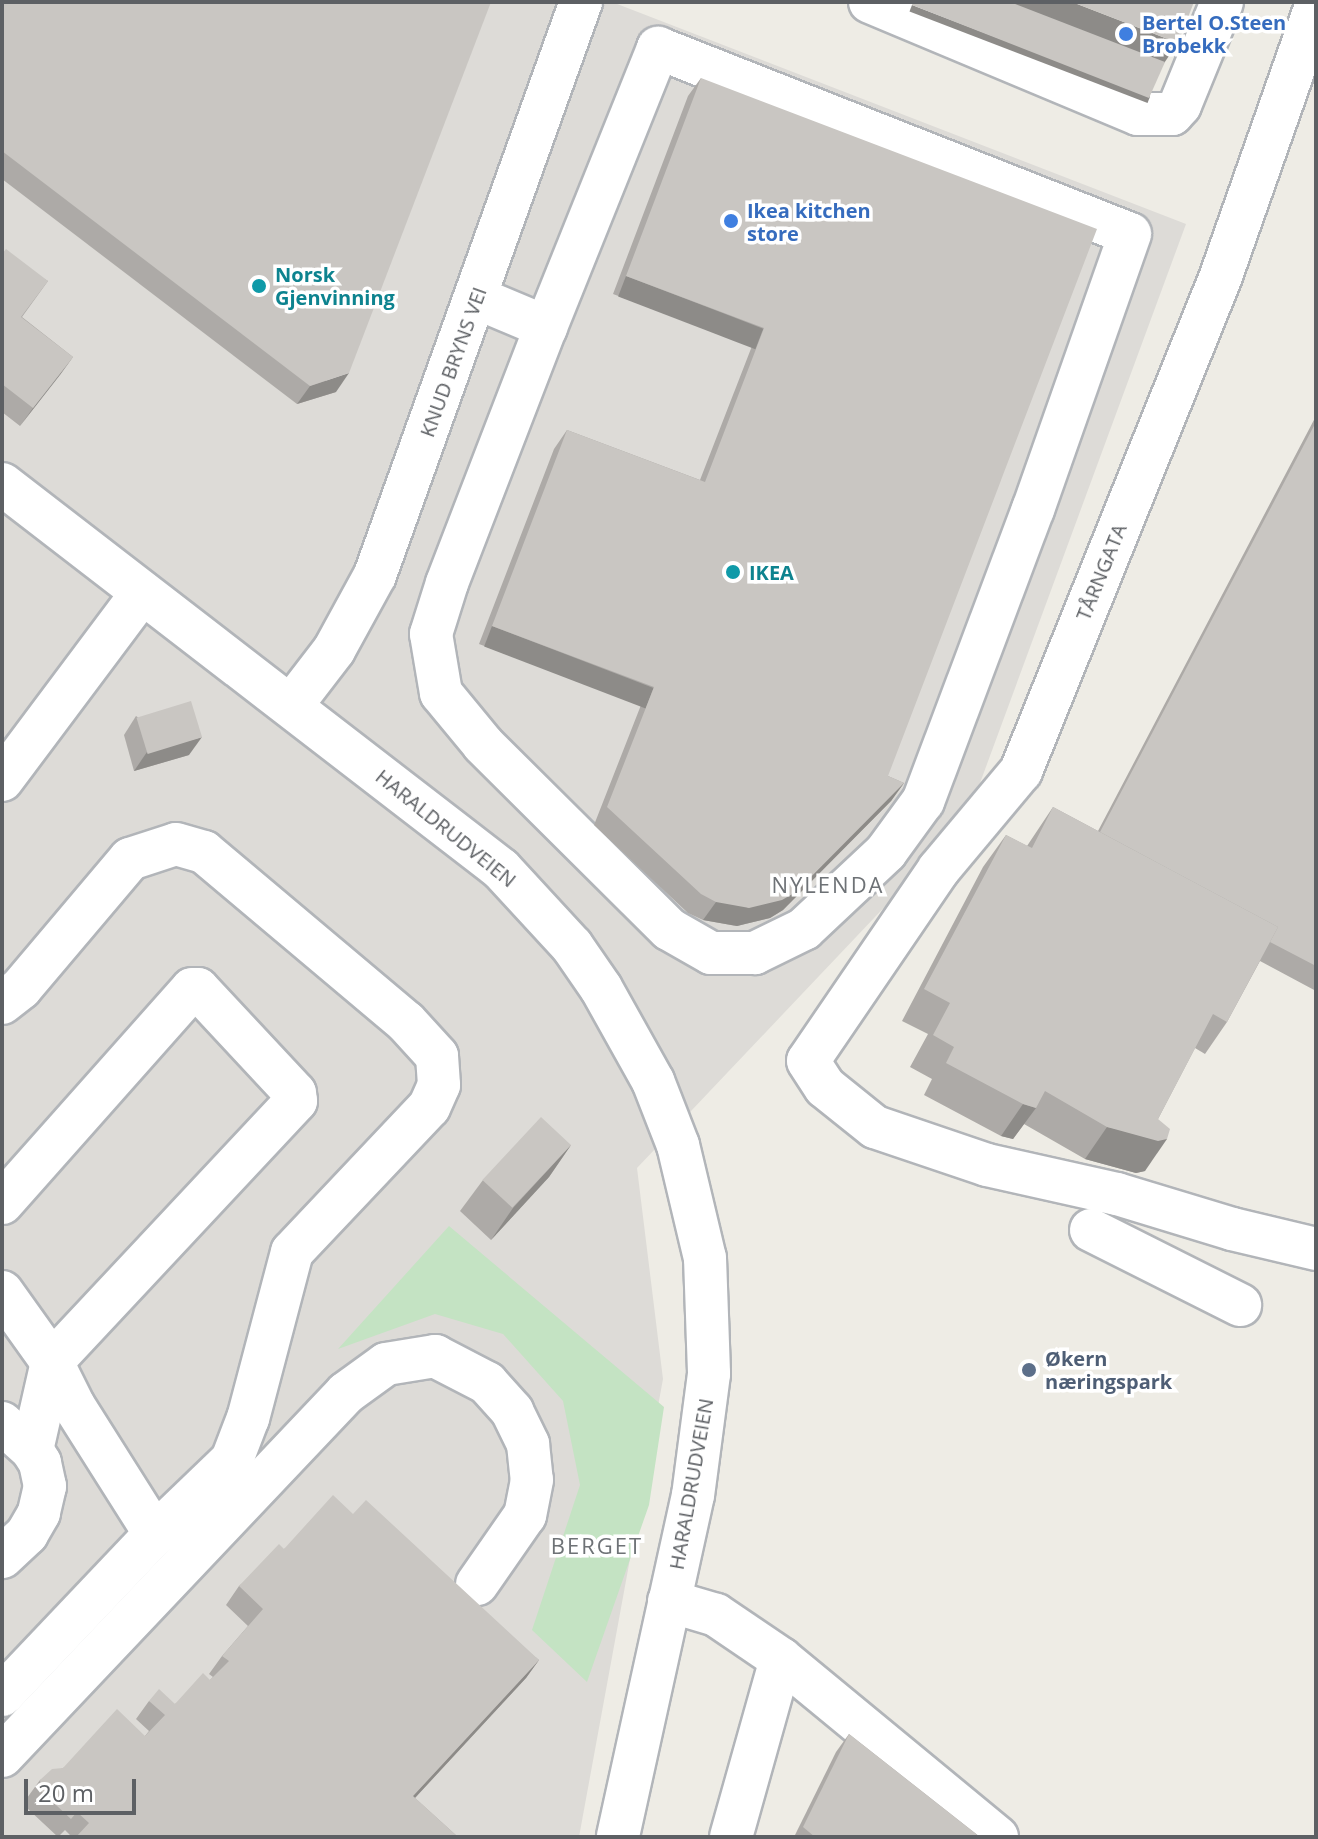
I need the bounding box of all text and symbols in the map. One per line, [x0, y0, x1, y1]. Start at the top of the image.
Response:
place label: Bertel O.Steen Brobekk [1142, 10, 1286, 57]
marker: Bertel O.Steen Brobekk [1117, 25, 1135, 43]
place label: Ikea kitchen store [747, 198, 871, 245]
marker: Ikea kitchen store [722, 212, 740, 230]
place label: Norsk Gjenvinning [275, 262, 395, 309]
marker: Norsk Gjenvinning [250, 277, 268, 295]
street label: KNUD BRYNS VEI [415, 284, 491, 440]
street label: TÅRNGATA [1071, 520, 1131, 624]
place label: IKEA [749, 560, 794, 584]
marker: IKEA [724, 563, 742, 581]
street label: HARALDRUDVEIEN [371, 764, 521, 892]
district label: NYLENDA [771, 872, 885, 898]
place label: Økern næringspark [1045, 1346, 1172, 1393]
marker: Økern næringspark [1020, 1361, 1038, 1379]
street label: HARALDRUDVEIEN [664, 1396, 718, 1572]
district label: BERGET [551, 1533, 643, 1559]
scale bar [28, 1763, 140, 1813]
text: 20 m [38, 1776, 94, 1809]

